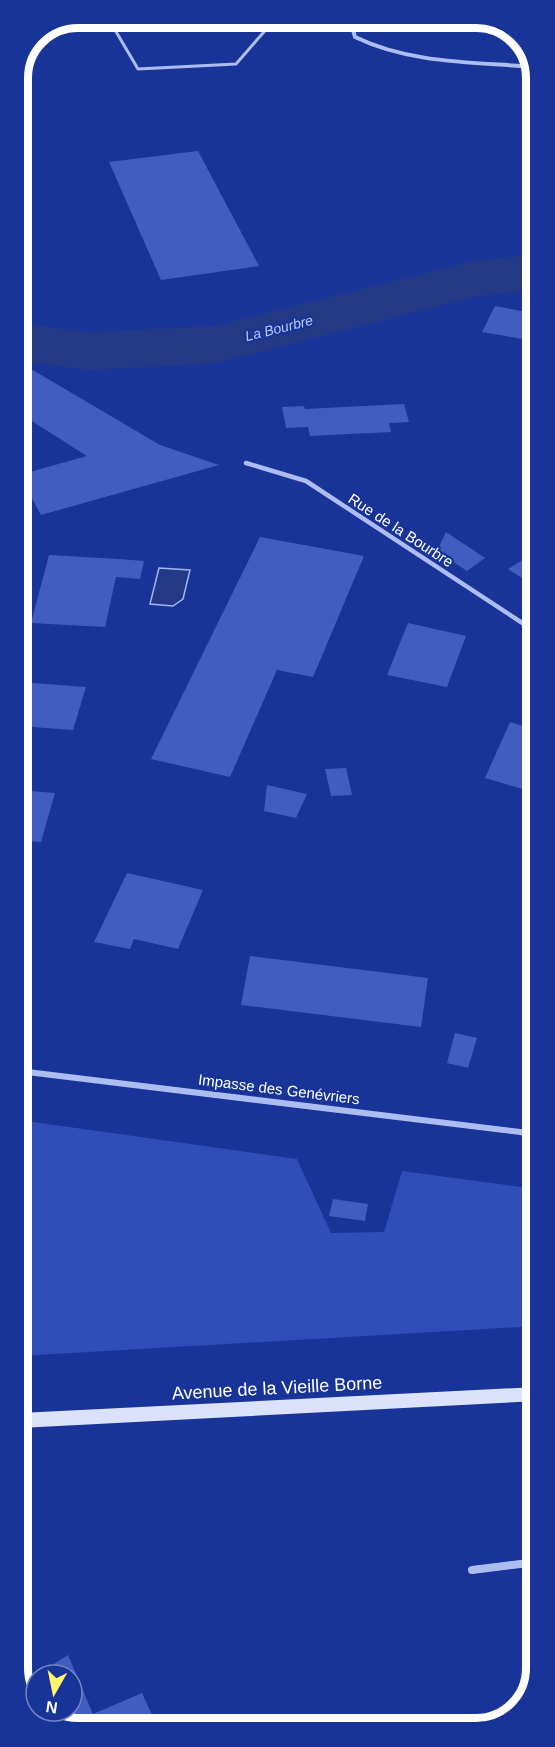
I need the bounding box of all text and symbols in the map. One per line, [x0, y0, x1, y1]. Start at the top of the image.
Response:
water label: La Bourbre [243, 312, 315, 344]
street label: Rue de la Bourbre [345, 490, 457, 570]
street label: Impasse des Genévriers [197, 1071, 361, 1107]
street label: Avenue de la Vieille Borne [171, 1373, 383, 1403]
north arrow [24, 1663, 84, 1723]
text: N [45, 1698, 59, 1717]

